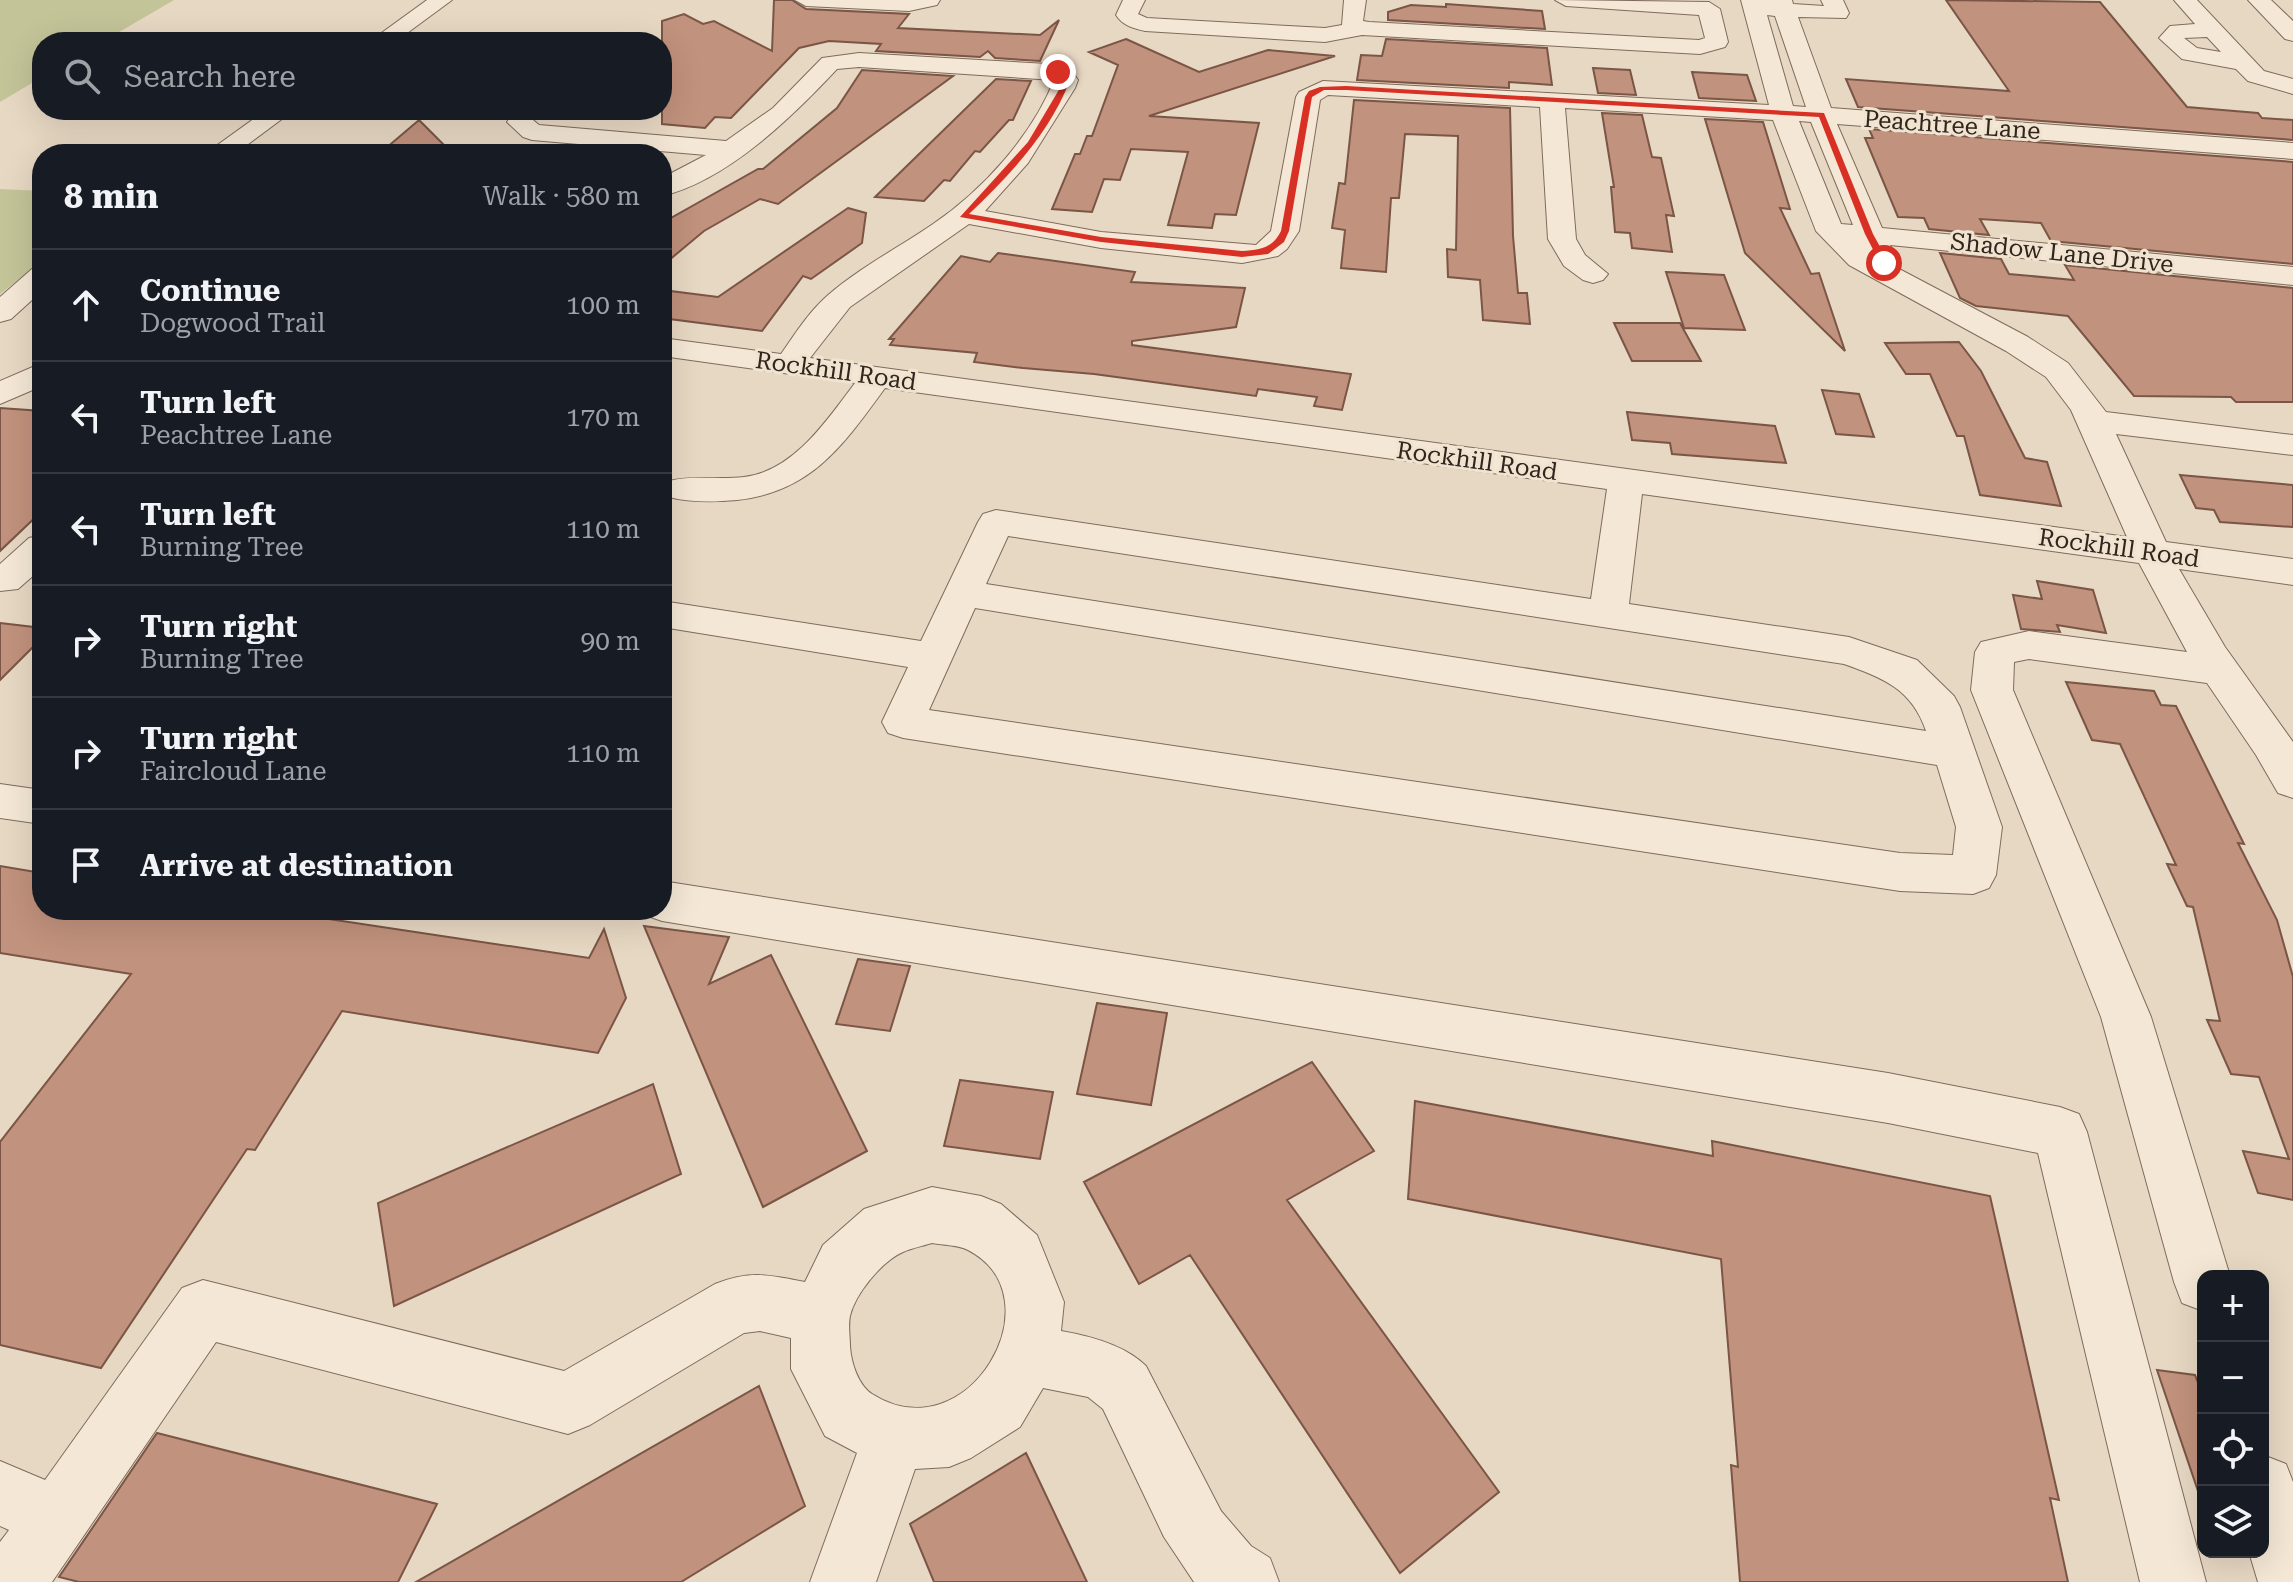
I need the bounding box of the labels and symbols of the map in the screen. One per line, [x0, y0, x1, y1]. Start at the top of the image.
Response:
route end [1040, 54, 1076, 90]
street label: Peachtree Lane [1862, 105, 2042, 145]
street label: Shadow Lane Drive [1949, 227, 2175, 279]
route start [1866, 245, 1902, 281]
street label: Rockhill Road [754, 346, 918, 396]
street label: Rockhill Road [1395, 436, 1559, 486]
street label: Rockhill Road [2037, 523, 2201, 573]

